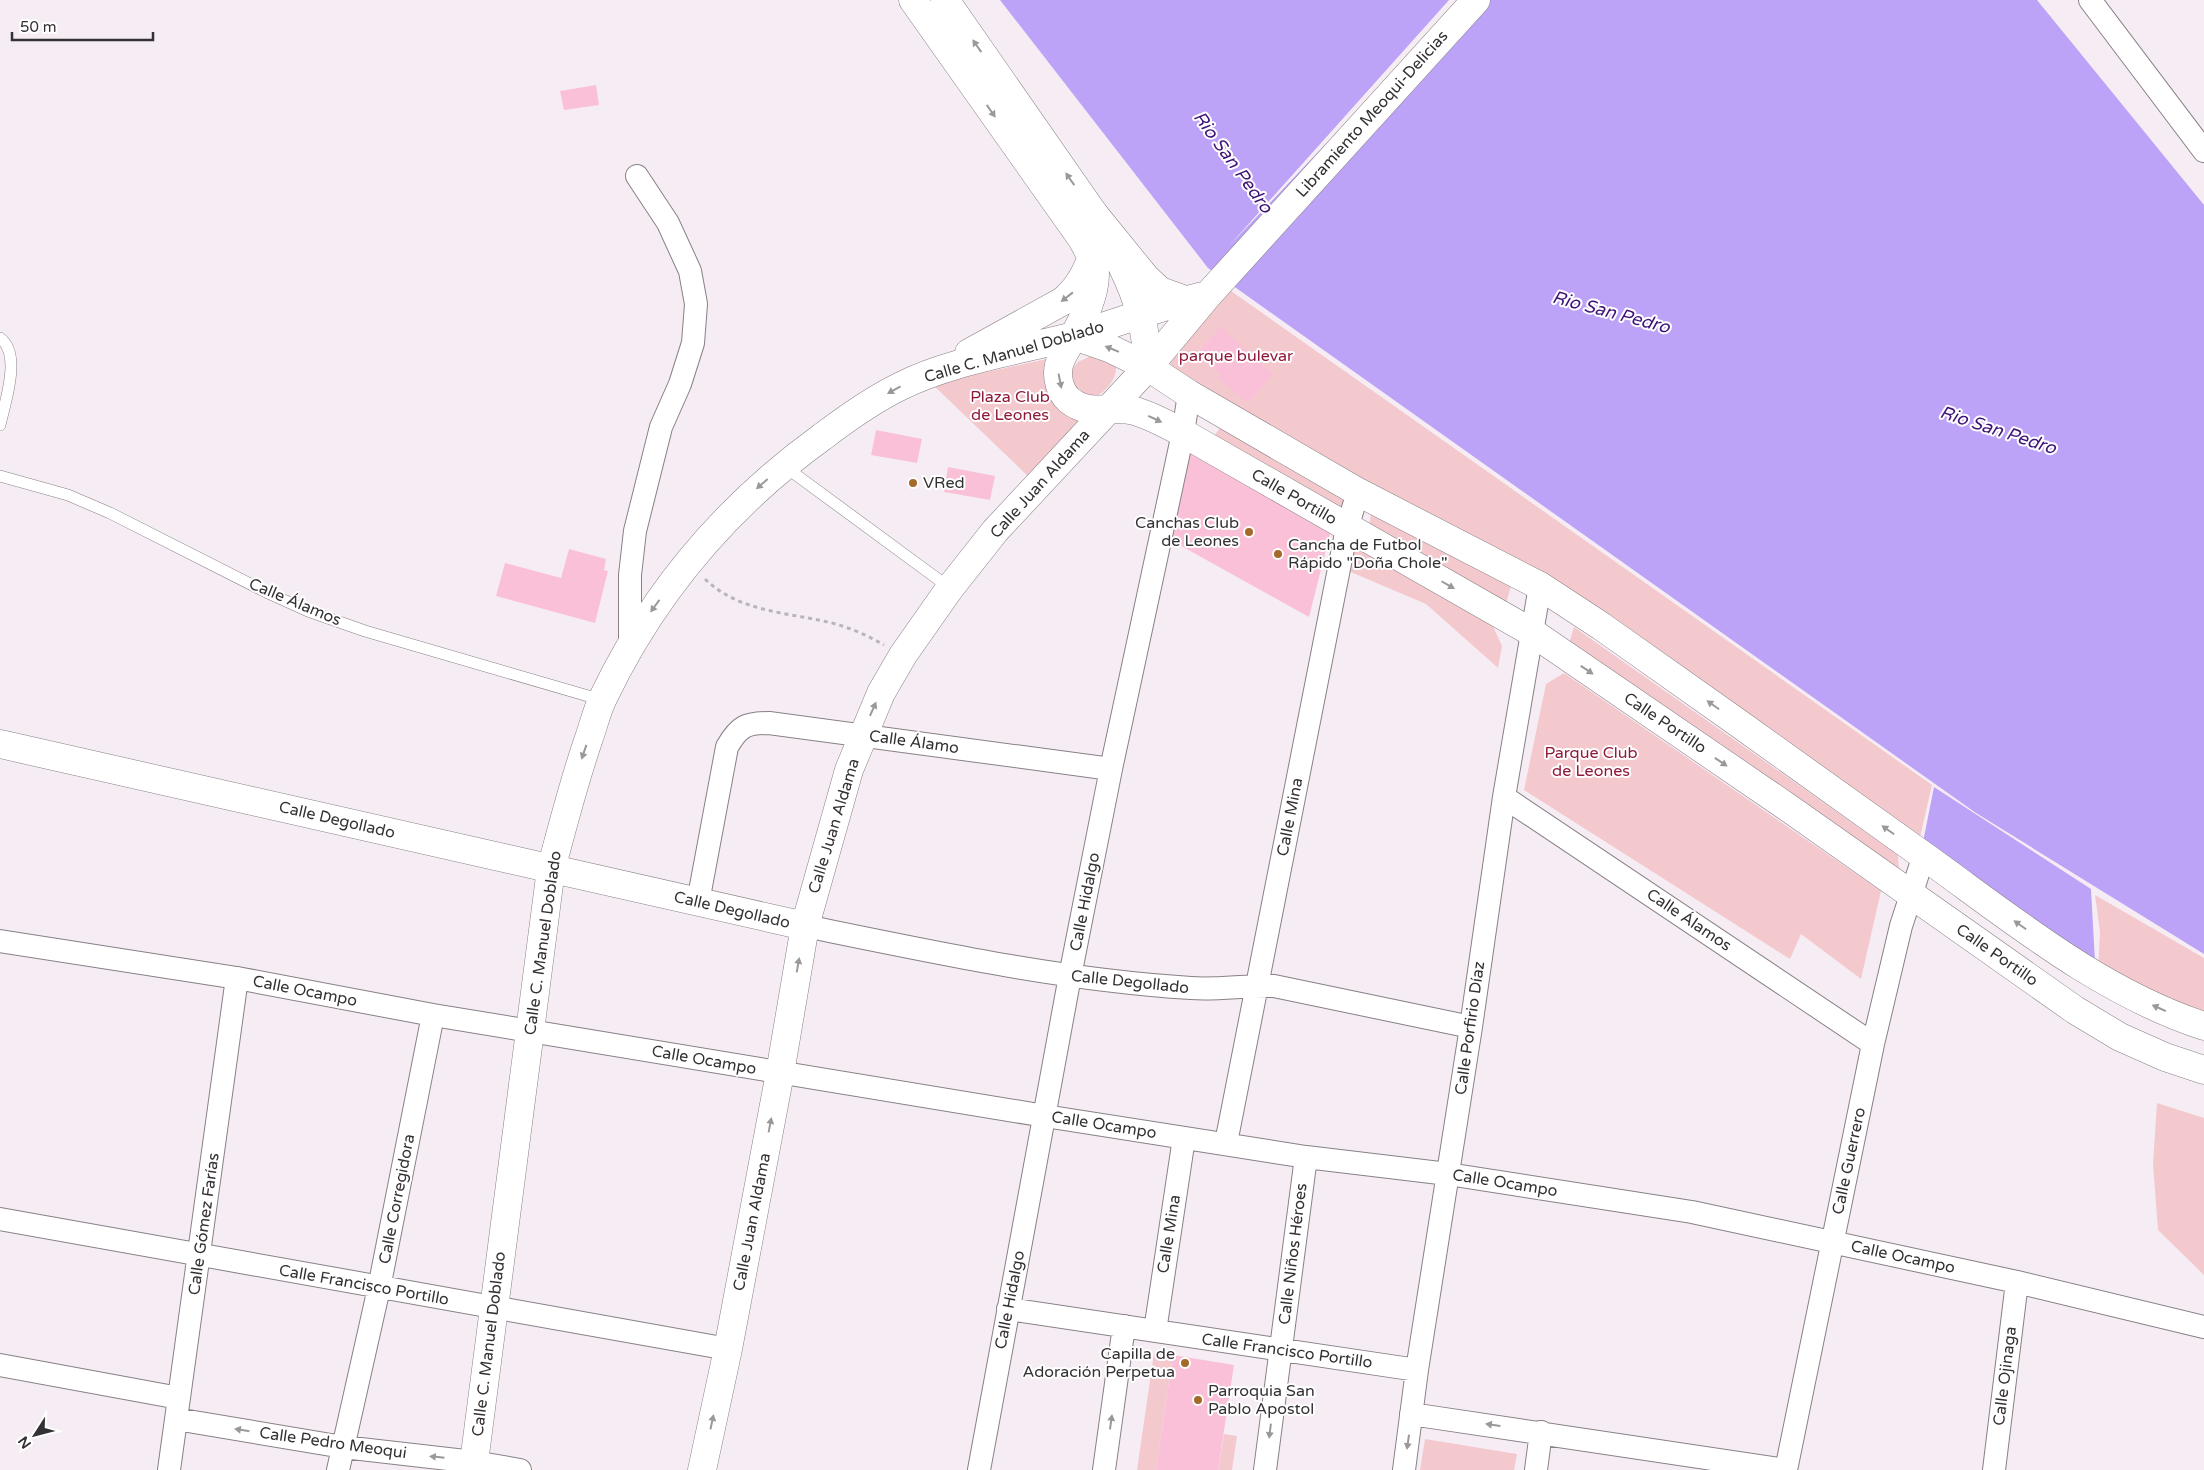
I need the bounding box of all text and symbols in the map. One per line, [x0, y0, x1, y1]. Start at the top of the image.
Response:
scale bar [12, 10, 154, 42]
text: 50 m [20, 18, 57, 36]
street label: Libramiento Meoqui-Delicias [1292, 26, 1452, 202]
one-way arrow [972, 39, 982, 53]
one-way arrow [986, 104, 996, 118]
water label: Rio San Pedro [1189, 107, 1278, 218]
one-way arrow [1065, 172, 1075, 186]
water label: Rio San Pedro [1550, 286, 1673, 339]
one-way arrow [1061, 292, 1074, 303]
street label: Calle C. Manuel Doblado [922, 317, 1106, 387]
one-way arrow [1104, 345, 1119, 353]
park label: parque bulevar [1179, 346, 1294, 366]
one-way arrow [1056, 373, 1064, 389]
one-way arrow [886, 386, 901, 394]
park label: Plaza Club de Leones [970, 387, 1050, 425]
water label: Rio San Pedro [1937, 401, 2060, 459]
one-way arrow [1148, 415, 1162, 423]
street label: Calle Juan Aldama [986, 425, 1094, 543]
street label: Calle Portillo [1248, 464, 1340, 530]
place label: VRed [923, 473, 965, 493]
marker: VRed [907, 477, 919, 489]
one-way arrow [756, 478, 768, 490]
place label: Canchas Club de Leones [1135, 513, 1239, 551]
marker: Canchas Club de Leones [1243, 526, 1255, 538]
place label: Cancha de Futbol Rápido "Doña Chole" [1288, 535, 1448, 573]
marker: Cancha de Futbol Rápido "Doña Chole" [1272, 548, 1284, 560]
street label: Calle Álamos [246, 574, 344, 630]
one-way arrow [1441, 581, 1456, 589]
one-way arrow [650, 599, 661, 612]
one-way arrow [1580, 665, 1593, 675]
street label: Calle Portillo [1620, 688, 1710, 758]
one-way arrow [1706, 700, 1720, 710]
one-way arrow [870, 702, 878, 716]
street label: Calle Álamo [868, 726, 960, 758]
park label: Parque Club de Leones [1544, 743, 1638, 781]
one-way arrow [580, 744, 587, 759]
street label: Calle Juan Aldama [804, 756, 864, 896]
one-way arrow [1714, 757, 1728, 766]
street label: Calle Mina [1273, 776, 1307, 858]
street label: Calle Degollado [277, 797, 397, 843]
one-way arrow [1881, 825, 1895, 835]
street label: Calle C. Manuel Doblado [520, 849, 566, 1037]
street label: Calle Hidalgo [1066, 851, 1104, 953]
street label: Calle Álamos [1643, 884, 1735, 956]
street label: Calle Degollado [672, 887, 792, 933]
street label: Calle Portillo [1952, 919, 2042, 991]
one-way arrow [2013, 920, 2026, 930]
one-way arrow [795, 957, 803, 973]
street label: Calle Porfirio Díaz [1451, 960, 1489, 1096]
street label: Calle Degollado [1070, 966, 1190, 998]
street label: Calle Ocampo [251, 971, 359, 1011]
one-way arrow [2152, 1004, 2166, 1012]
street label: Calle Ocampo [650, 1041, 758, 1079]
street label: Calle Guerrero [1828, 1106, 1870, 1216]
street label: Calle Ocampo [1050, 1107, 1158, 1143]
one-way arrow [766, 1118, 774, 1133]
street label: Calle Corregidora [375, 1132, 419, 1266]
street label: Calle Juan Aldama [729, 1151, 775, 1293]
street label: Calle Gómez Farías [184, 1152, 224, 1296]
street label: Calle Ocampo [1451, 1165, 1559, 1201]
street label: Calle Niños Héroes [1274, 1182, 1312, 1326]
street label: Calle Mina [1153, 1193, 1185, 1275]
street label: Calle Ocampo [1849, 1236, 1957, 1278]
street label: Calle Hidalgo [991, 1249, 1029, 1351]
street label: Calle C. Manuel Doblado [468, 1250, 510, 1438]
street label: Calle Francisco Portillo [277, 1260, 451, 1310]
street label: Calle Ojinaga [1989, 1325, 2021, 1427]
street label: Calle Francisco Portillo [1200, 1329, 1374, 1373]
place label: Capilla de Adoración Perpetua [1022, 1344, 1175, 1382]
marker: Capilla de Adoración Perpetua [1179, 1357, 1191, 1369]
place label: Parroquia San Pablo Apostol [1208, 1381, 1315, 1419]
marker: Parroquia San Pablo Apostol [1192, 1394, 1204, 1406]
north arrow [10, 1410, 60, 1460]
one-way arrow [1107, 1413, 1115, 1429]
one-way arrow [708, 1415, 716, 1430]
one-way arrow [1485, 1421, 1501, 1429]
street label: Calle Pedro Meoqui [258, 1423, 408, 1463]
one-way arrow [1266, 1423, 1274, 1439]
one-way arrow [233, 1426, 249, 1434]
text: N [15, 1433, 35, 1452]
one-way arrow [1403, 1434, 1411, 1450]
one-way arrow [429, 1453, 445, 1461]

